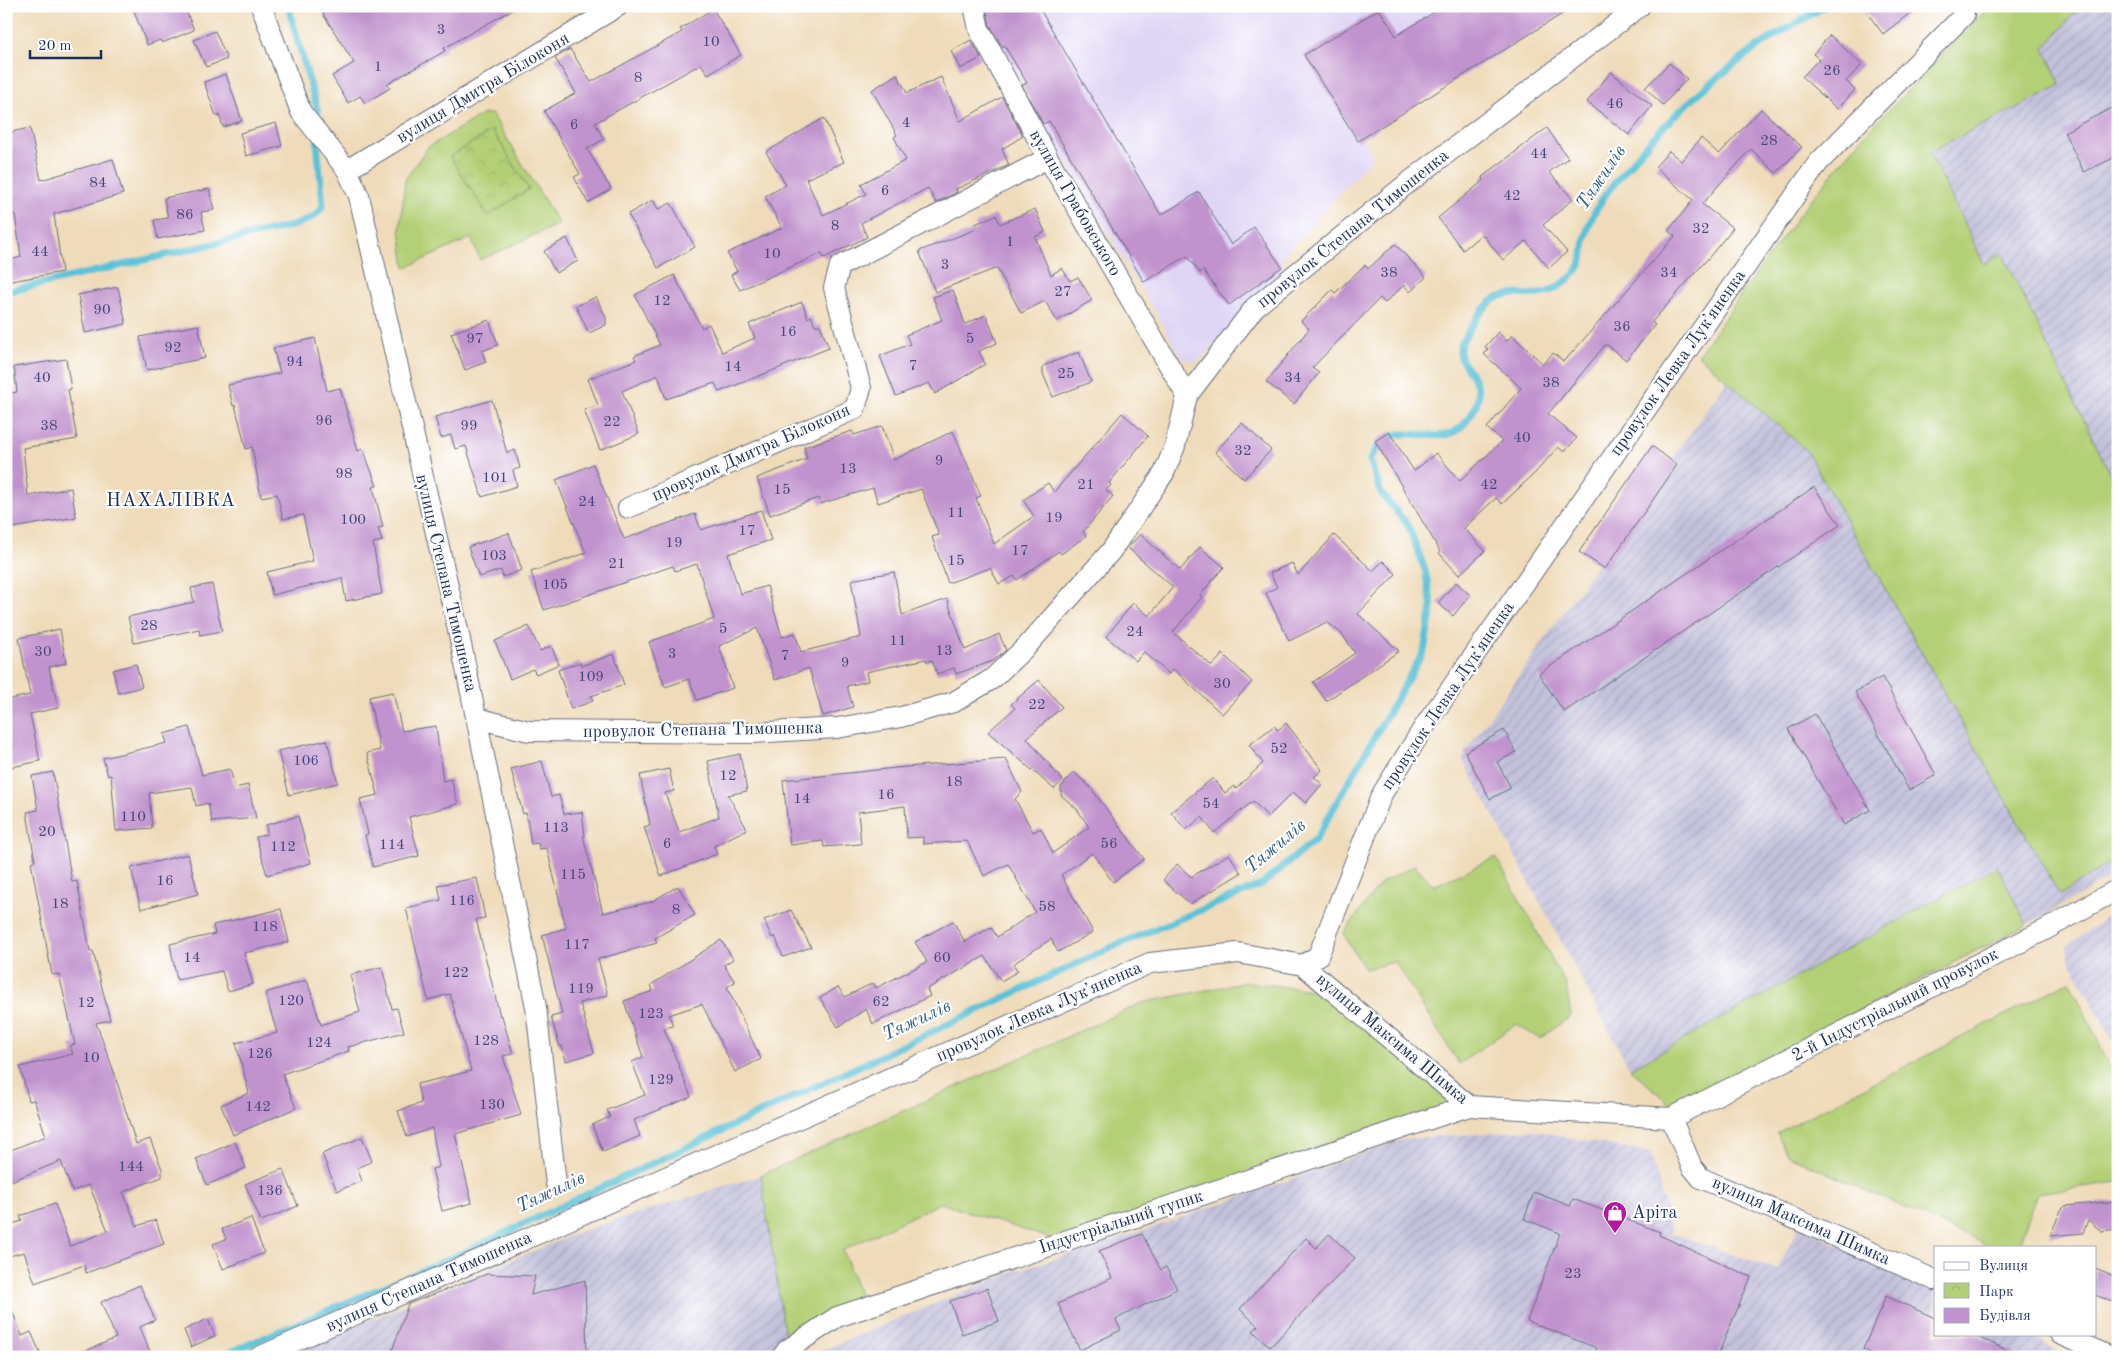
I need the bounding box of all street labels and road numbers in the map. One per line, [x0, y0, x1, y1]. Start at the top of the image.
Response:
street label: вулиця Дмитра Білоконя [393, 29, 573, 147]
street label: вулиця Грабовського [1026, 127, 1124, 279]
street label: провулок Степана Тимошенка [1254, 146, 1452, 312]
street label: провулок Левка Лукʼяненка [1607, 267, 1749, 459]
street label: провулок Дмитра Білоконя [649, 401, 853, 505]
street label: вулиця Степана Тимошенка [412, 472, 480, 694]
street label: провулок Левка Лукʼяненка [1378, 599, 1518, 793]
street label: провулок Степана Тимошенка [583, 719, 823, 741]
street label: 2-й Індустріальний провулок [1789, 945, 2001, 1065]
street label: провулок Левка Лукʼяненка [934, 958, 1144, 1066]
street label: вулиця Максима Шимка [1312, 970, 1472, 1108]
street label: вулиця Максима Шимка [1709, 1174, 1893, 1268]
street label: Індустріальний тупик [1037, 1187, 1205, 1257]
street label: вулиця Степана Тимошенка [323, 1228, 535, 1336]

